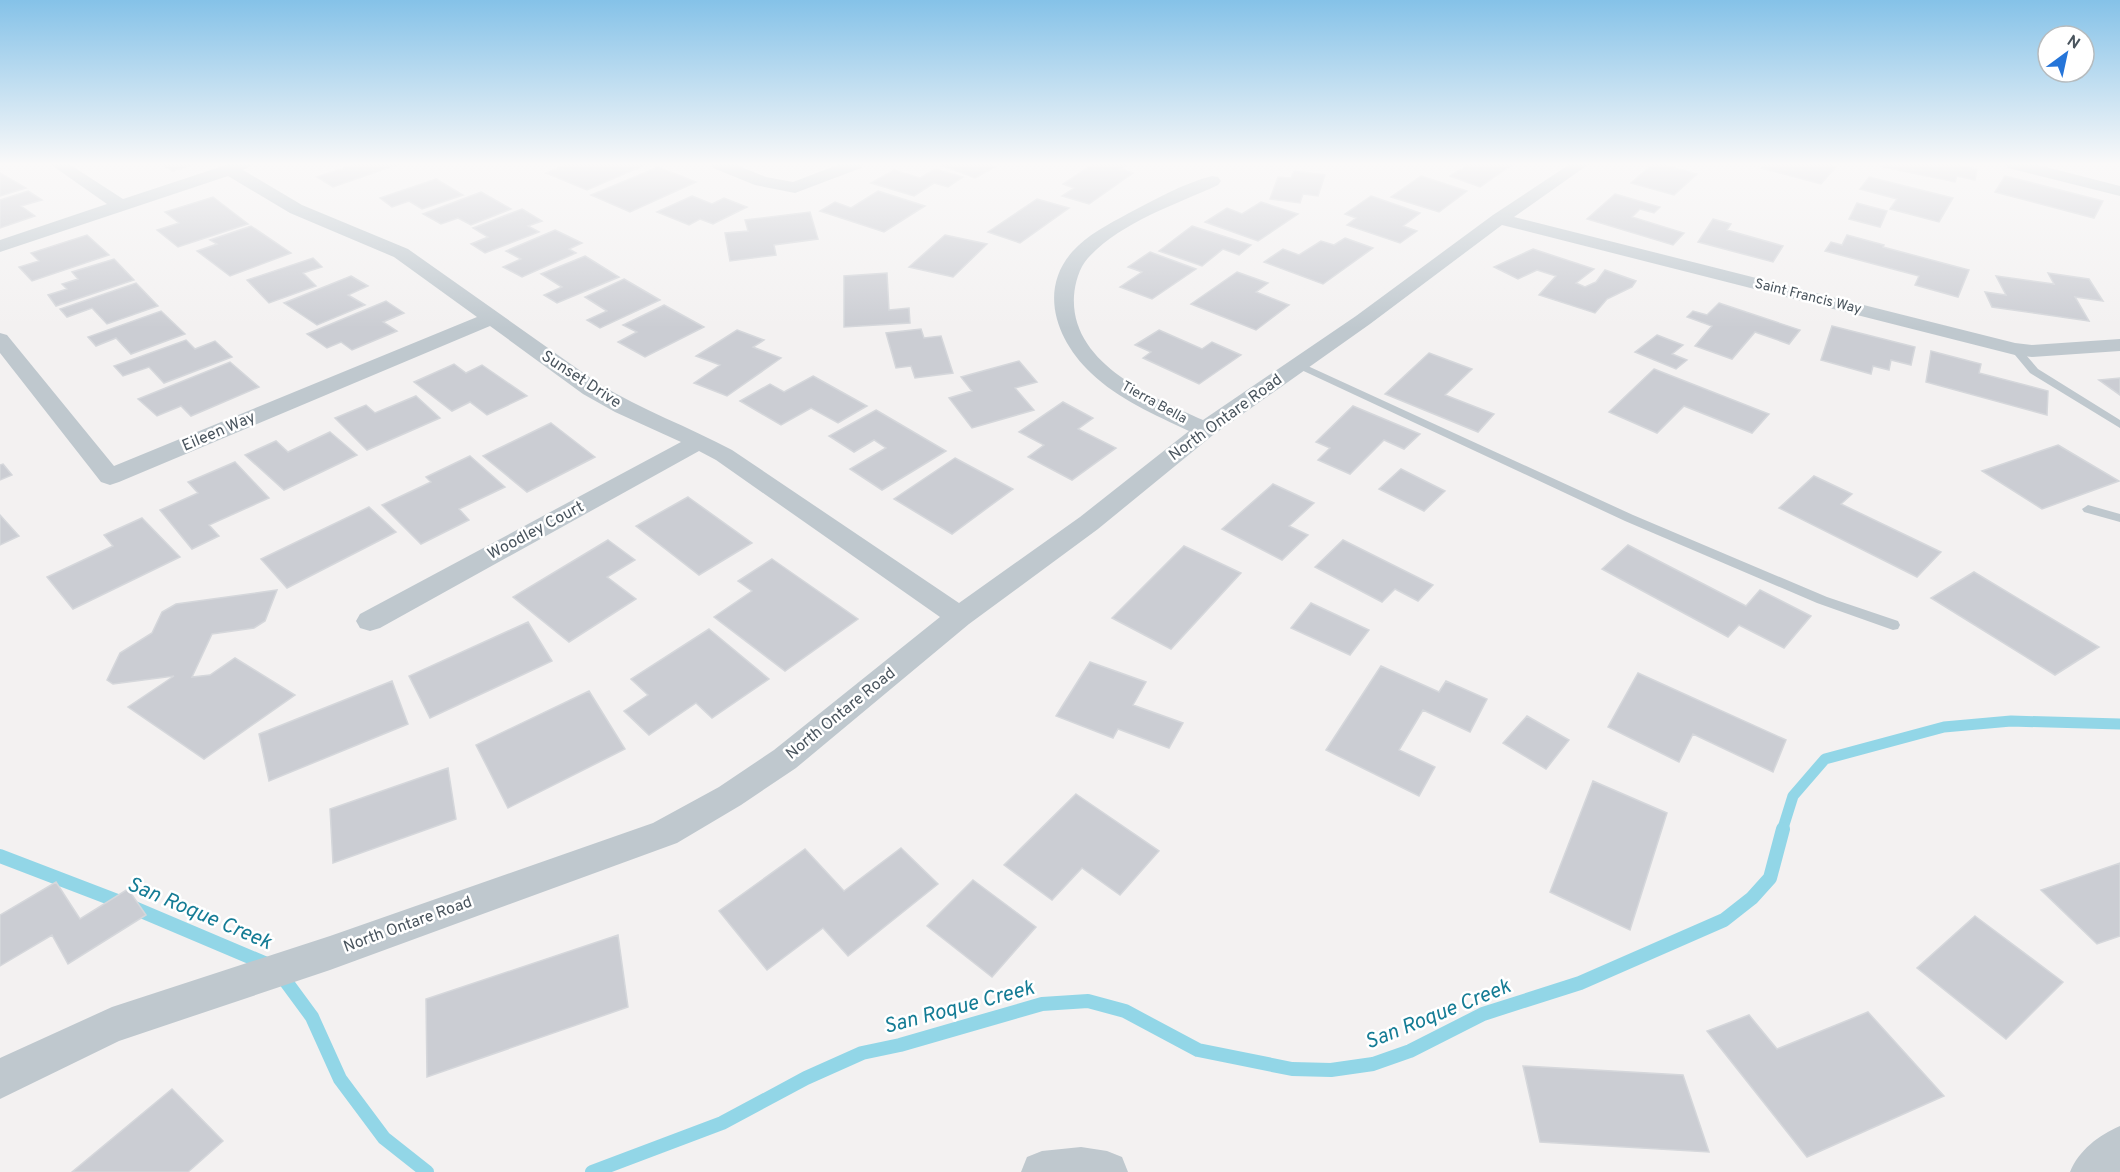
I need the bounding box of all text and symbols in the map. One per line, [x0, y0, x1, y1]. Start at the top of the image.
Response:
north arrow [2036, 24, 2096, 84]
text: N [2063, 32, 2083, 55]
street label: Saint Francis Way [1753, 276, 1863, 318]
street label: Sunset Drive [537, 347, 625, 413]
street label: North Ontare Road [1165, 370, 1287, 466]
street label: Tierra Bella [1118, 378, 1190, 428]
street label: Eileen Way [179, 408, 259, 456]
street label: Woodley Court [484, 497, 588, 565]
street label: North Ontare Road [782, 664, 900, 764]
water label: San Roque Creek [123, 871, 276, 957]
street label: North Ontare Road [341, 892, 475, 958]
water label: San Roque Creek [1361, 973, 1515, 1056]
water label: San Roque Creek [881, 975, 1038, 1041]

